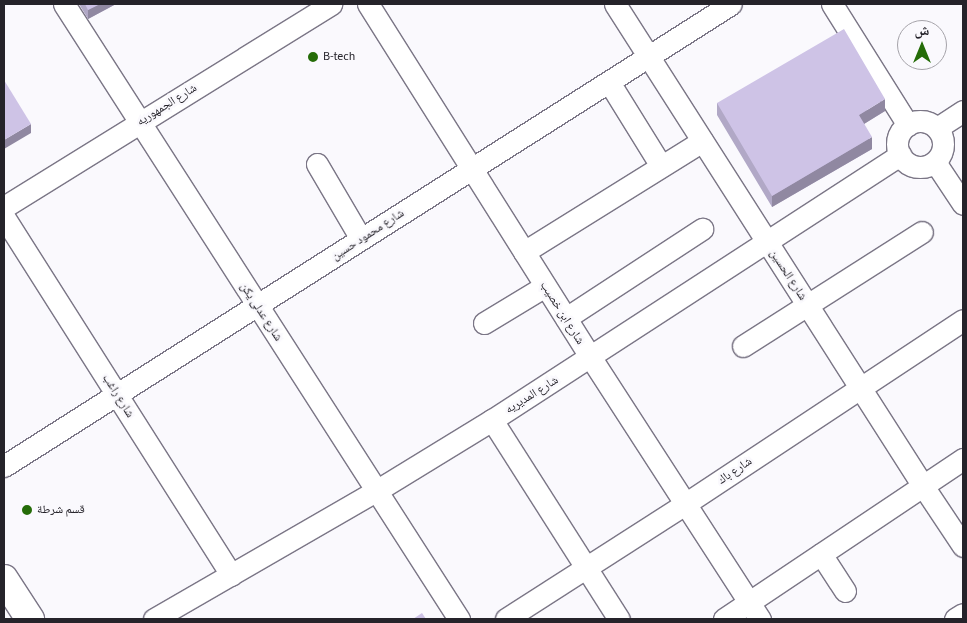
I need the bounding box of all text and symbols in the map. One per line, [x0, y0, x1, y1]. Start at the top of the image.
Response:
north arrow [897, 20, 947, 70]
text: ش [915, 21, 929, 41]
place label: B-tech [323, 50, 355, 64]
marker: B-tech [307, 51, 319, 63]
street label: شارع الجمهوريه [134, 81, 200, 129]
street label: شارع محمود حسين [329, 206, 407, 264]
street label: شارع الحسين [766, 247, 810, 303]
street label: شارع ابن خصيب [537, 279, 587, 347]
street label: شارع عدلى يكن [237, 280, 285, 344]
street label: شارع راغب [99, 372, 137, 420]
street label: شارع المديريه [503, 373, 561, 417]
street label: شارع باك [715, 454, 755, 488]
place label: قسم شرطة [37, 503, 85, 517]
marker: قسم شرطة [21, 504, 33, 516]

